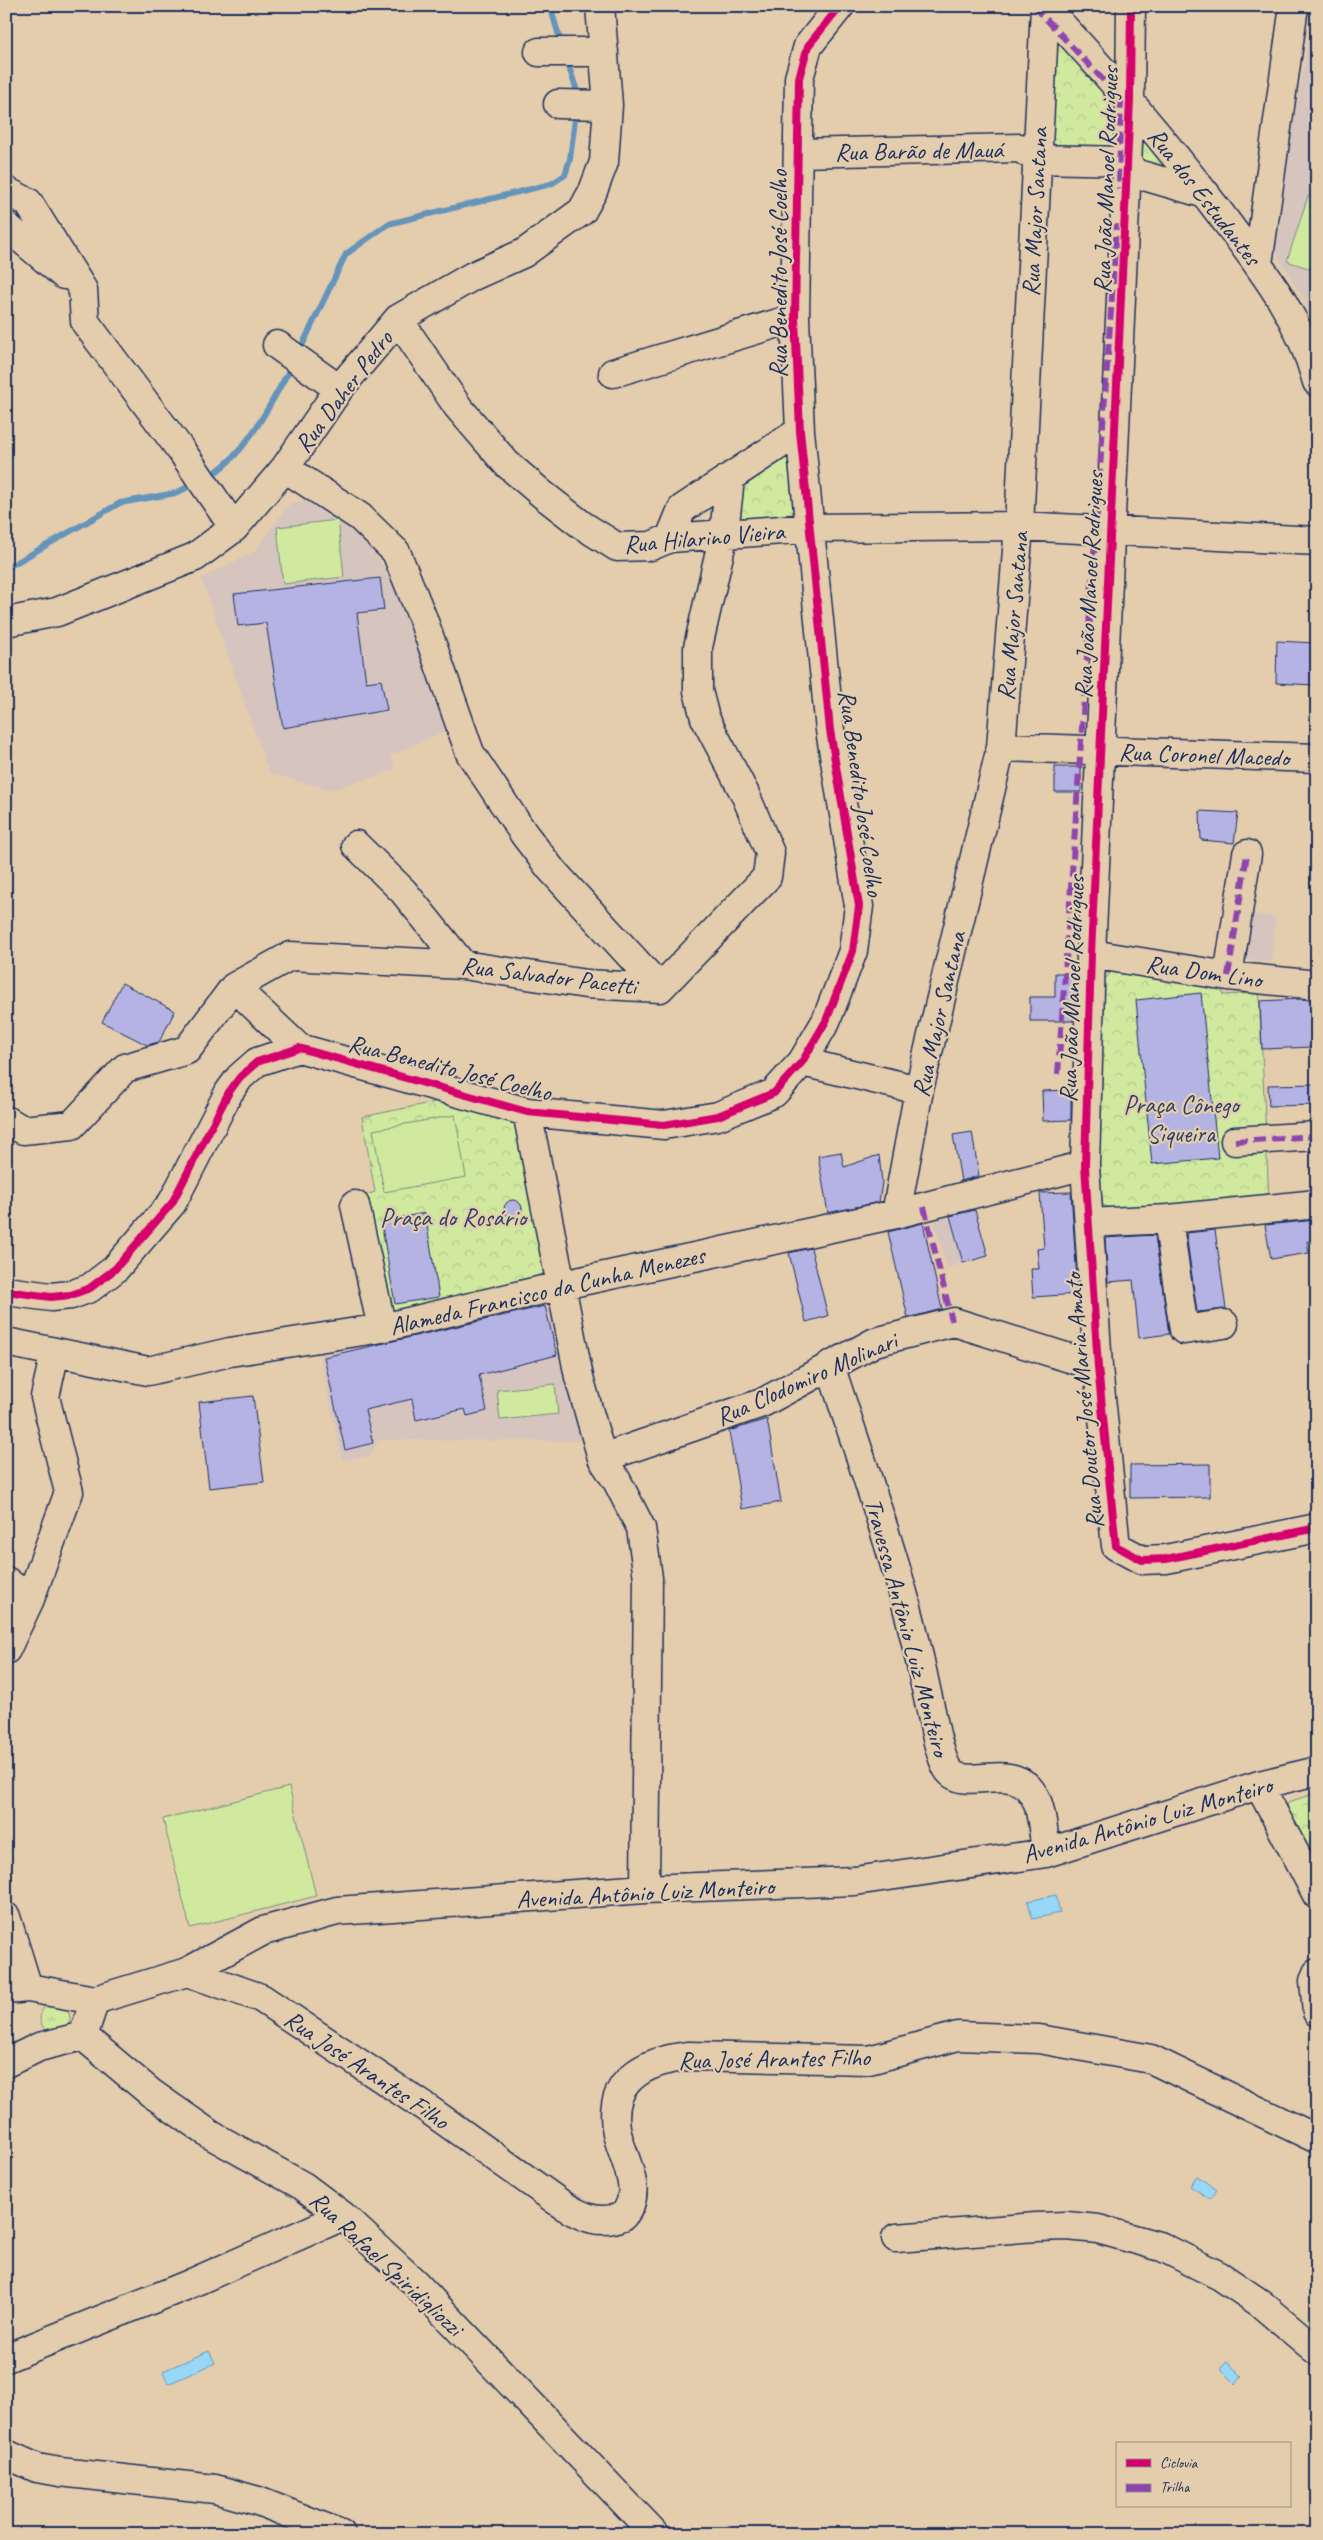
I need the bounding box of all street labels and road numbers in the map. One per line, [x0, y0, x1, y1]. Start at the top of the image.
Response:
street label: Rua João Manoel Rodrigues [1086, 64, 1126, 294]
street label: Rua dos Estudantes [1140, 121, 1270, 274]
street label: Rua Major Santana [1015, 125, 1056, 297]
street label: Rua Barão de Mauá [835, 133, 1005, 168]
street label: Rua Benedito José Coelho [763, 169, 795, 378]
street label: Rua Daher Pedro [287, 323, 401, 459]
street label: Rua João Manoel Rodrigues [1067, 468, 1111, 699]
street label: Rua Hilarino Vieira [622, 515, 788, 561]
street label: Rua Major Santana [990, 529, 1036, 702]
street label: Rua Benedito José Coelho [831, 688, 891, 900]
street label: Rua Coronel Macedo [1118, 736, 1293, 774]
street label: Rua João Manoel Rodrigues [1052, 873, 1092, 1103]
street label: Rua Major Santana [904, 926, 974, 1100]
street label: Rua Dom Lino [1144, 948, 1267, 996]
street label: Rua Salvador Pacetti [459, 949, 642, 1003]
street label: Rua Benedito José Coelho [345, 1027, 556, 1109]
street label: Alameda Francisco da Cunha Menezes [387, 1239, 710, 1343]
street label: Rua Doutor José Maria Amato [1057, 1269, 1111, 1530]
street label: Rua Clodomiro Molinari [711, 1323, 905, 1433]
street label: Travessa Antônio Luiz Monteiro [857, 1495, 958, 1763]
street label: Avenida Antônio Luiz Monteiro [1019, 1768, 1279, 1871]
street label: Avenida Antônio Luiz Monteiro [515, 1870, 778, 1916]
street label: Rua José Arantes Filho [278, 2003, 456, 2137]
street label: Rua José Arantes Filho [678, 2041, 871, 2077]
street label: Rua Rafael Spiridigliozzi [303, 2184, 472, 2345]

